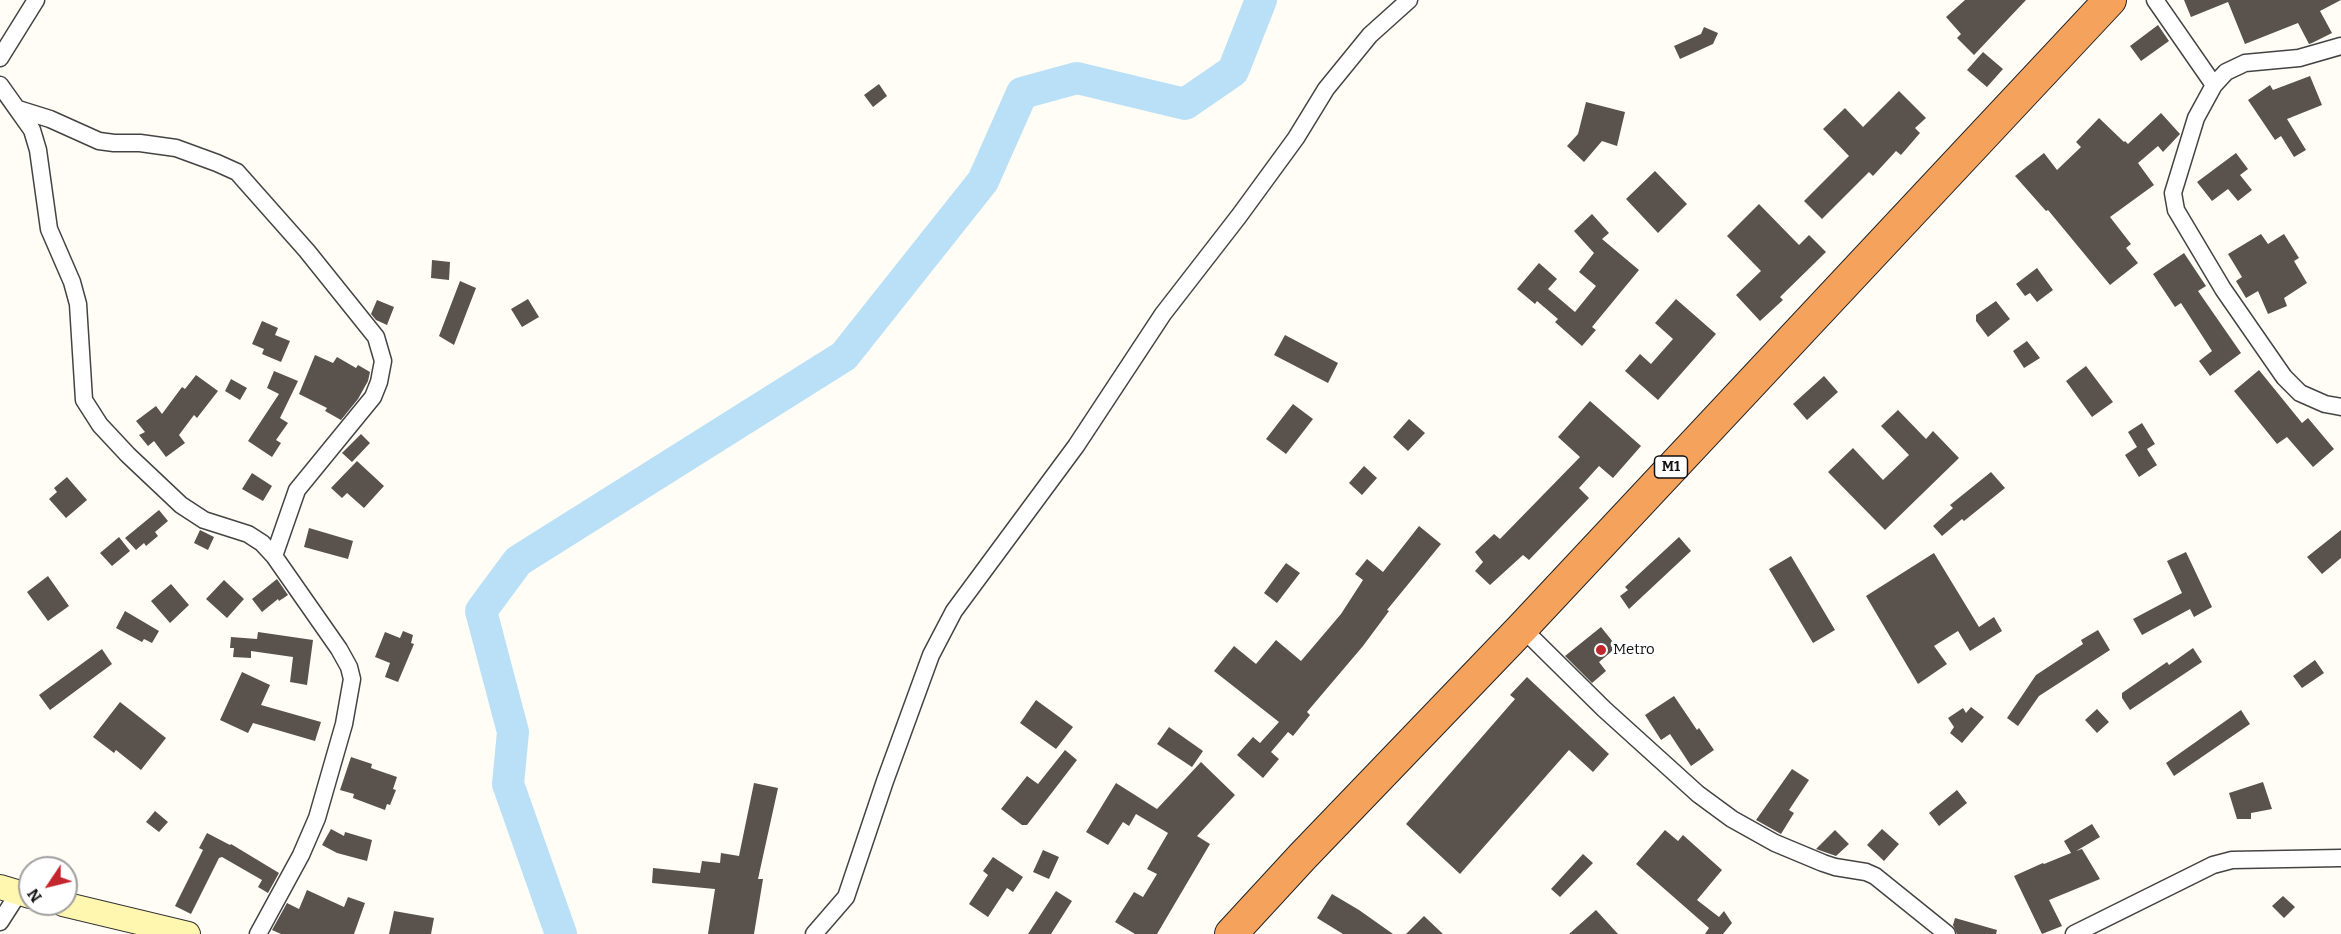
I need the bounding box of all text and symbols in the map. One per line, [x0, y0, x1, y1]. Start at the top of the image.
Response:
road number: M1 [1654, 456, 1688, 478]
place label: Metro [1613, 641, 1655, 659]
marker: Metro [1594, 643, 1608, 657]
north arrow [18, 856, 78, 916]
text: N [23, 885, 46, 906]

